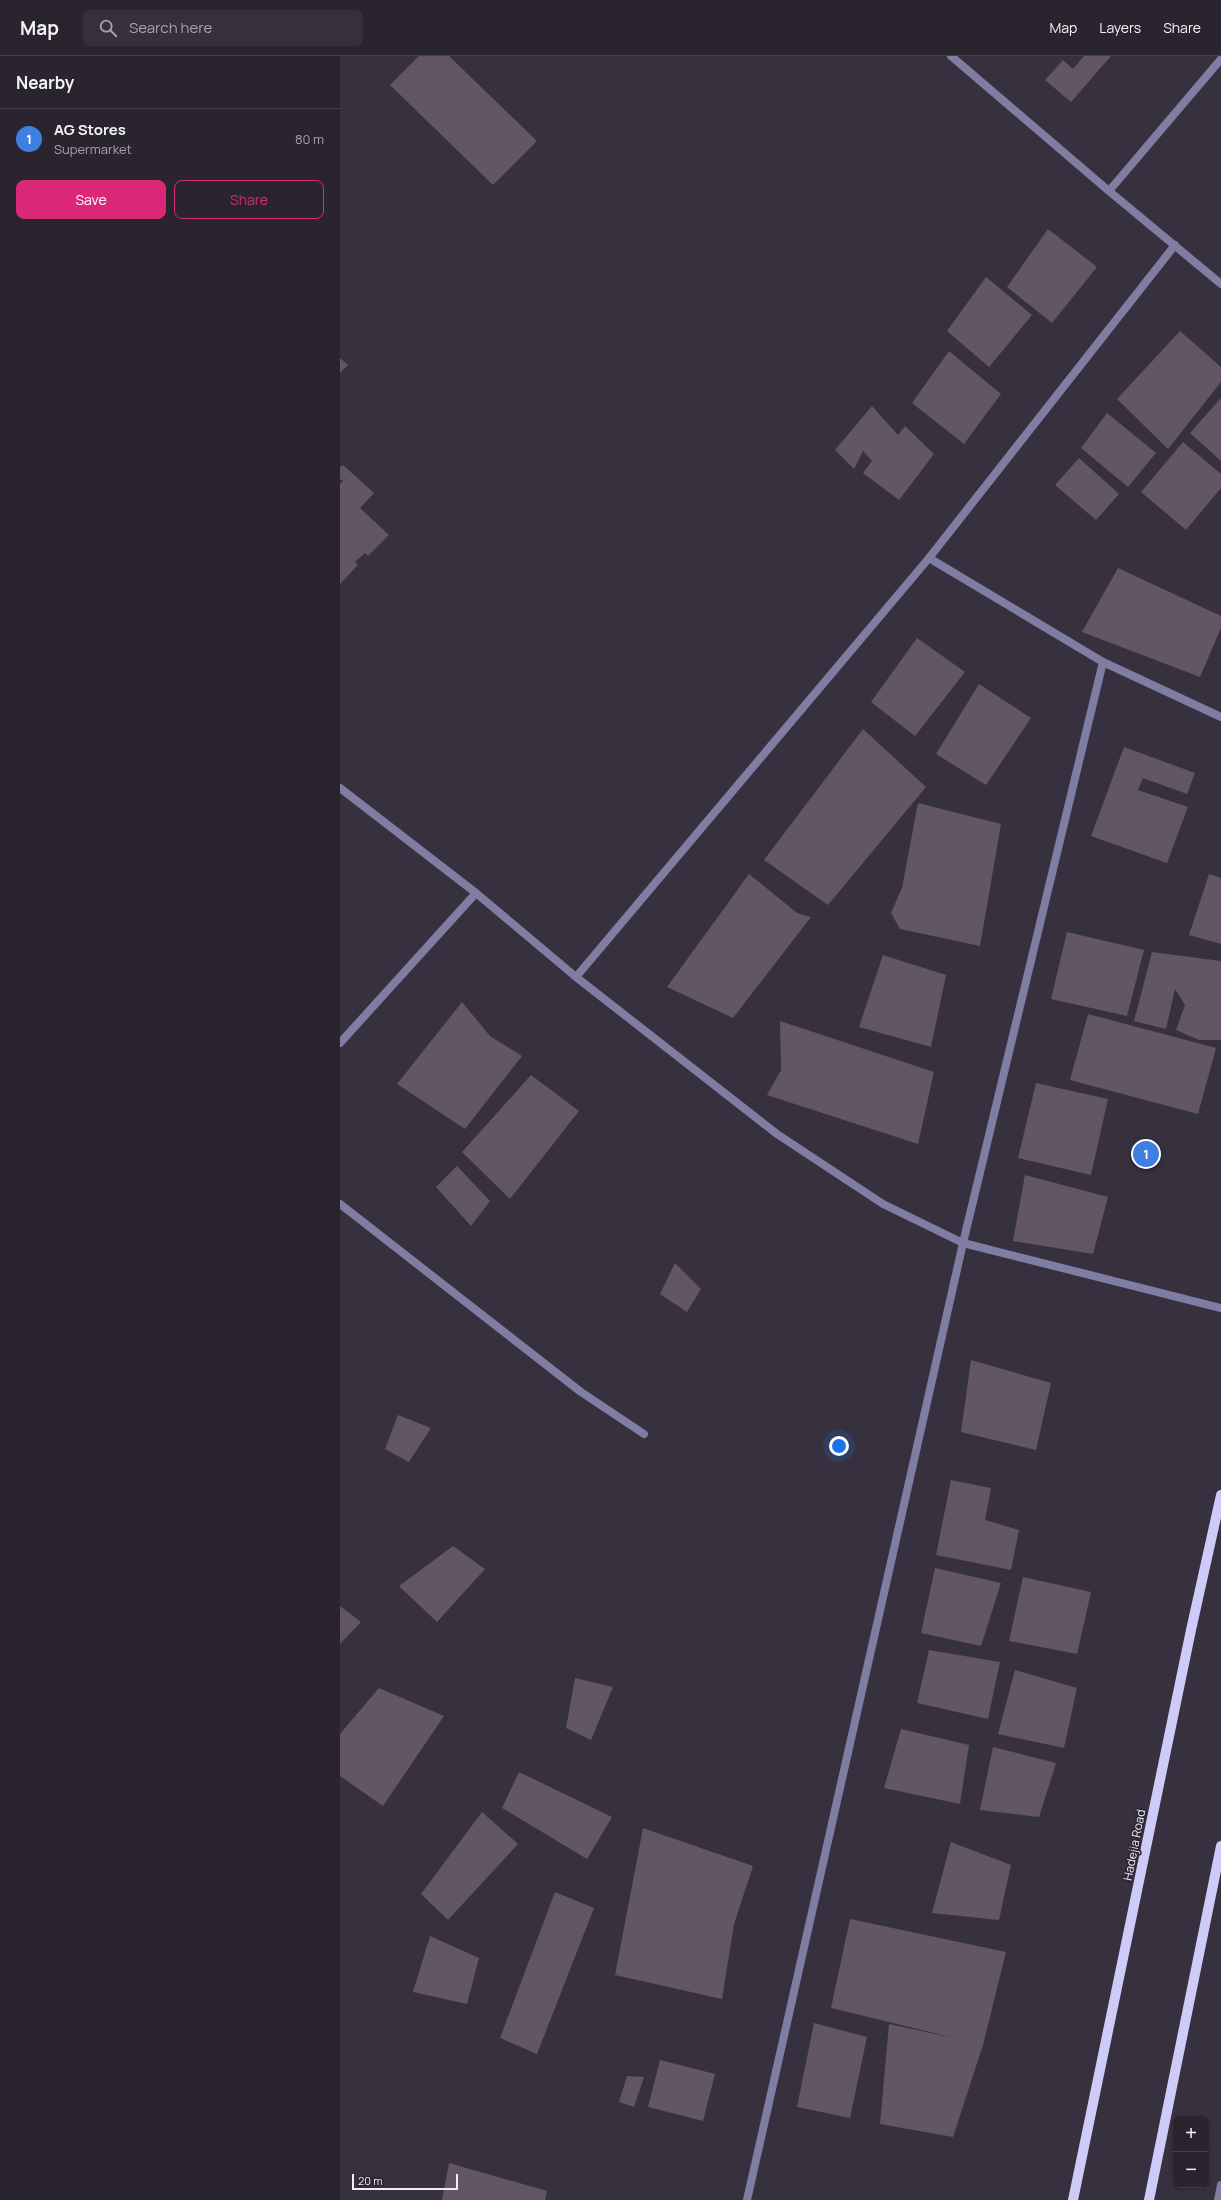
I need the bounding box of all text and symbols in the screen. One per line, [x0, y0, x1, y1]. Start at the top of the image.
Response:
search box [83, 10, 363, 46]
text: Map [20, 15, 59, 41]
icon: search [97, 17, 119, 39]
text: Search here [129, 17, 212, 38]
text: Map [1049, 18, 1077, 37]
text: Layers [1099, 18, 1141, 37]
text: Share [1163, 18, 1201, 37]
text: Nearby [16, 71, 74, 94]
text: AG Stores [54, 119, 126, 140]
text: 1 [26, 130, 32, 148]
text: 80 m [295, 130, 324, 148]
text: Supermarket [54, 140, 132, 158]
button: Save [16, 180, 166, 219]
button: Share [174, 180, 324, 219]
pin: 1 [1133, 1139, 1159, 1169]
your location [829, 1436, 849, 1456]
street label: Hadejia Road [1119, 1808, 1149, 1882]
map controls [1173, 2116, 1209, 2188]
button: + [1173, 2116, 1209, 2152]
button: − [1173, 2152, 1209, 2188]
scale bar [352, 2172, 458, 2191]
text: 20 m [358, 2173, 383, 2188]

